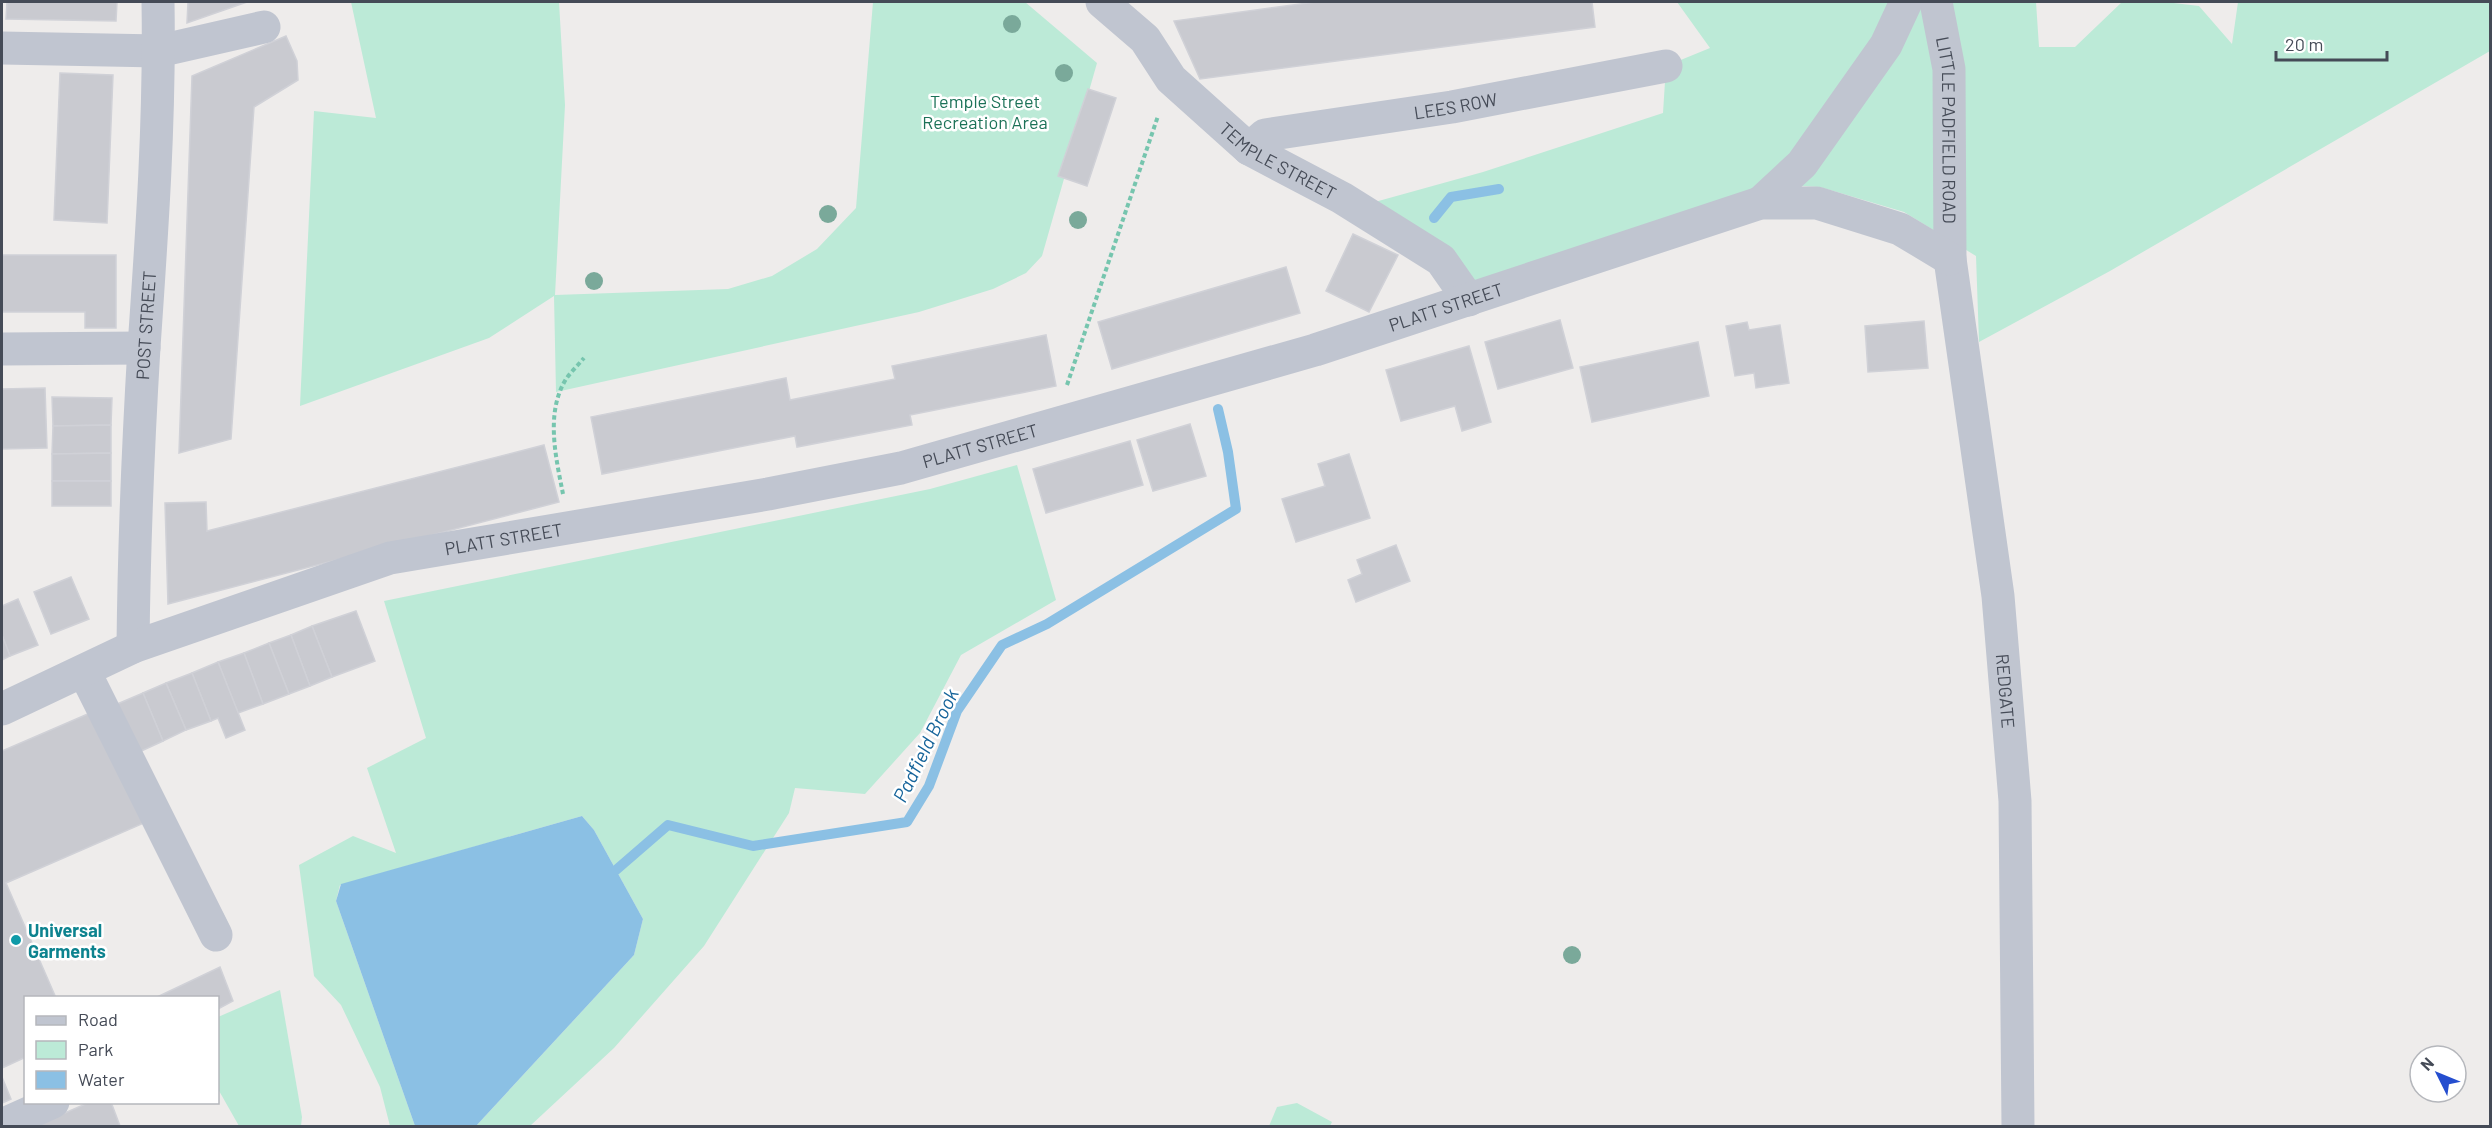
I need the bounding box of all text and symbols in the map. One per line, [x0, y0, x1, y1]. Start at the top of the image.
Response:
scale bar [2276, 24, 2387, 62]
text: 20 m [2285, 33, 2323, 55]
street label: LITTLE PADFIELD ROAD [1932, 35, 1961, 224]
street label: LEES ROW [1412, 88, 1499, 124]
park label: Temple Street Recreation Area [922, 90, 1048, 133]
street label: TEMPLE STREET [1215, 117, 1340, 204]
street label: POST STREET [131, 270, 160, 380]
street label: PLATT STREET [1386, 278, 1506, 336]
street label: PLATT STREET [920, 419, 1040, 472]
street label: PLATT STREET [443, 518, 564, 560]
street label: REDGATE [1992, 653, 2020, 729]
water label: Padfield Brook [887, 684, 963, 806]
place label: Universal Garments [28, 919, 106, 962]
marker: Universal Garments [9, 933, 23, 947]
legend [24, 996, 219, 1104]
text: Road [78, 1008, 118, 1030]
text: Park [78, 1038, 113, 1060]
north arrow [2408, 1044, 2468, 1104]
text: N [2416, 1053, 2437, 1074]
text: Water [78, 1068, 125, 1090]

